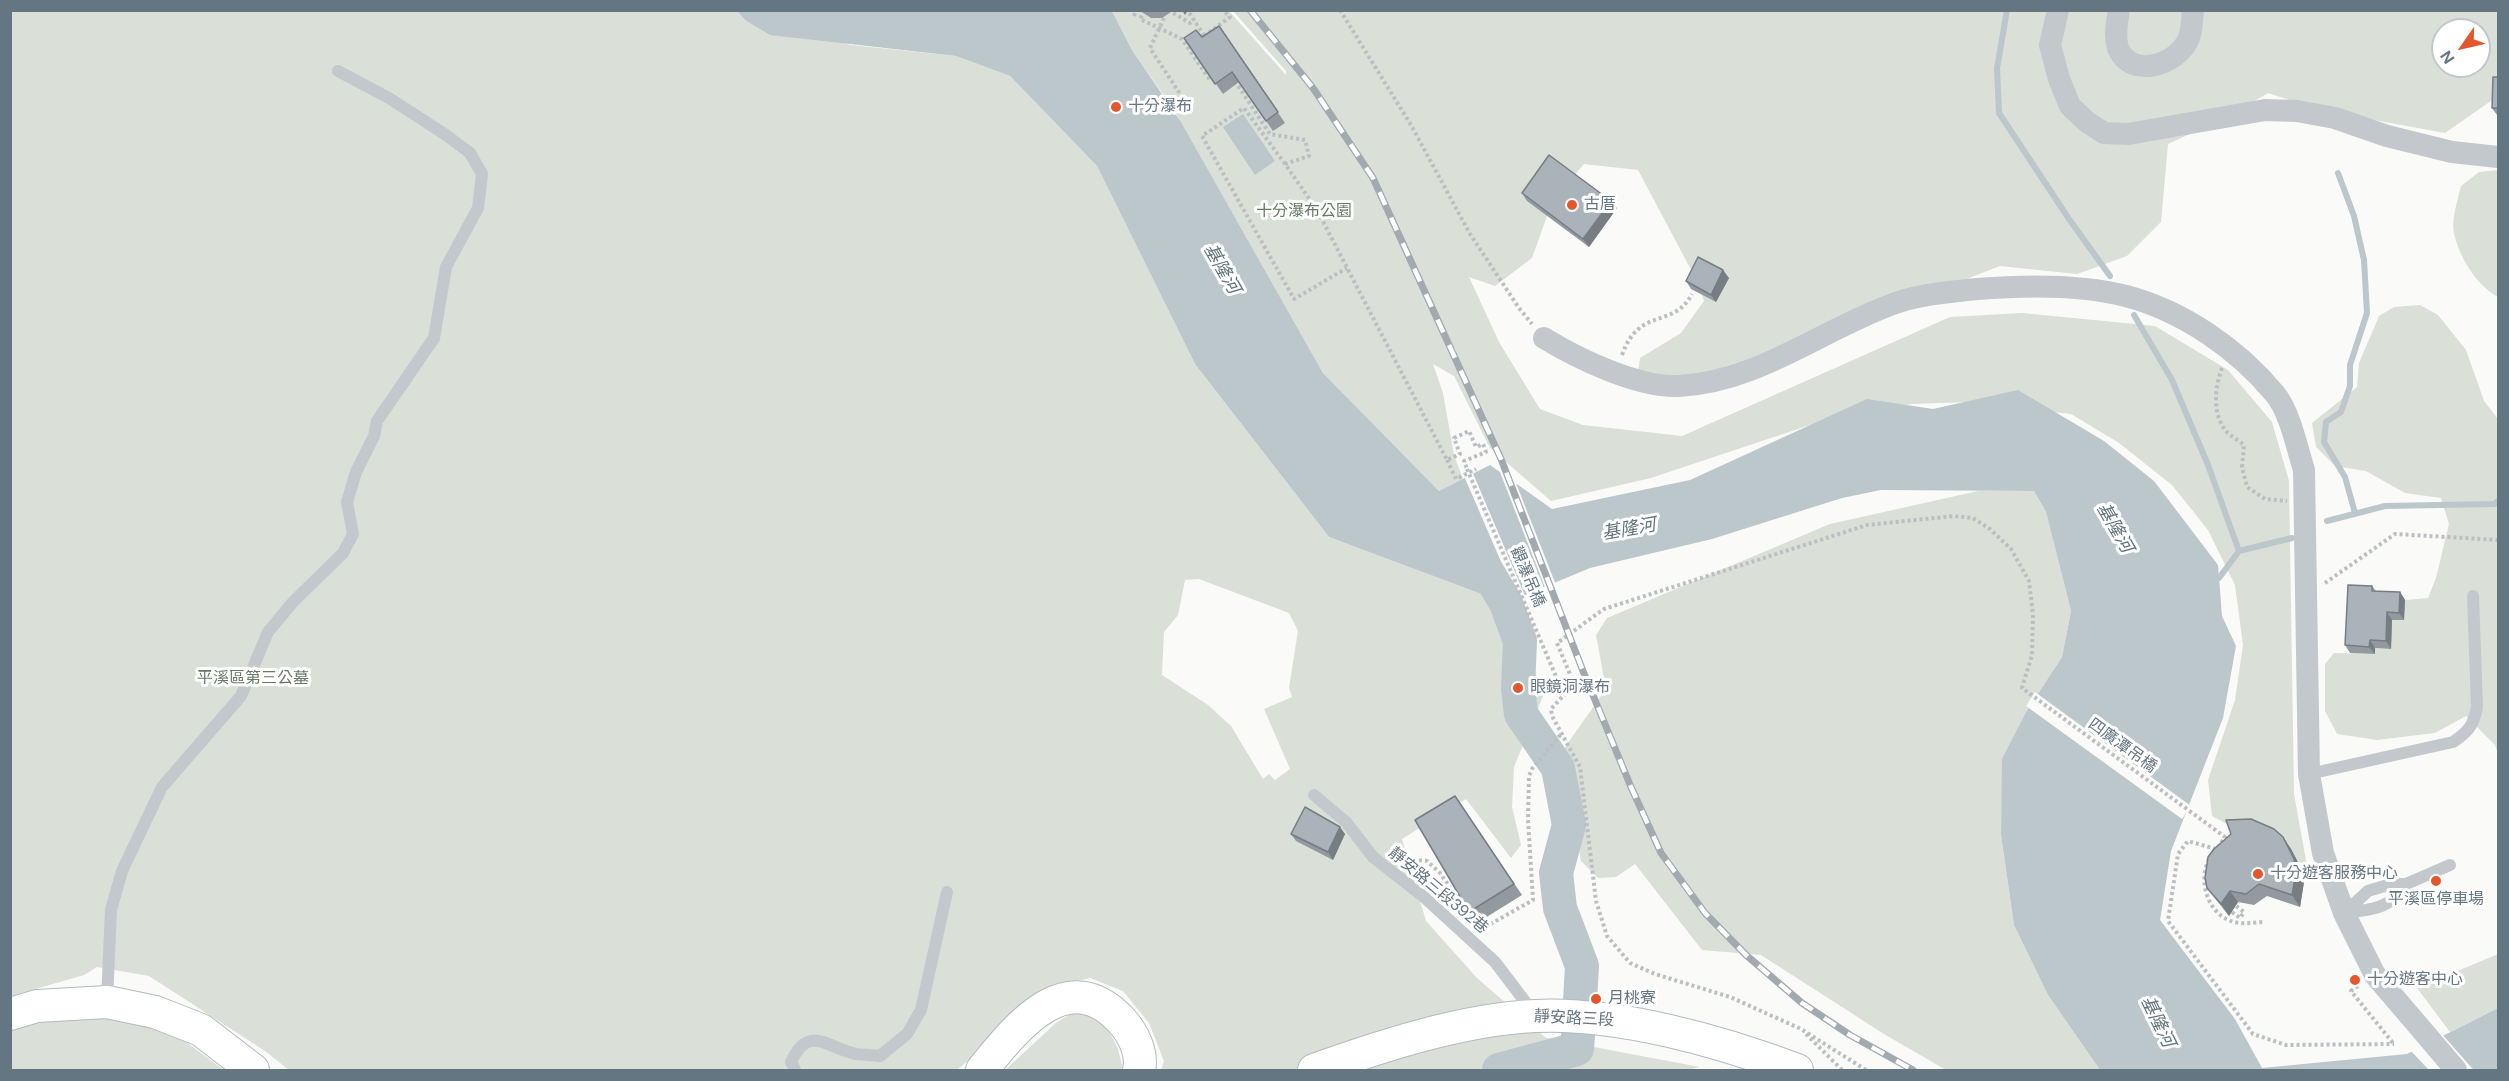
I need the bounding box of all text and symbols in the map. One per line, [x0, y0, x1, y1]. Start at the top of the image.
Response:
north arrow [2431, 18, 2491, 78]
text: N [2435, 47, 2459, 68]
place label: 十分瀑布 [1128, 97, 1192, 117]
marker: 十分瀑布 [1109, 100, 1123, 114]
place label: 古厝 [1584, 195, 1616, 215]
marker: 古厝 [1565, 198, 1579, 212]
park label: 十分瀑布公園 [1256, 202, 1352, 222]
water label: 基隆河 [1198, 240, 1244, 298]
water label: 基隆河 [2091, 499, 2137, 557]
water label: 基隆河 [1601, 515, 1657, 545]
street label: 觀瀑吊橋 [1506, 544, 1548, 610]
park label: 平溪區第三公墓 [197, 669, 309, 689]
place label: 眼鏡洞瀑布 [1530, 678, 1610, 698]
marker: 眼鏡洞瀑布 [1511, 681, 1525, 695]
street label: 四廣潭吊橋 [2084, 715, 2160, 777]
street label: 靜安路三段392巷 [1384, 844, 1492, 938]
place label: 十分遊客服務中心 [2270, 864, 2398, 884]
marker: 十分遊客服務中心 [2251, 867, 2265, 881]
marker: 平溪區停車場 [2429, 874, 2443, 888]
place label: 平溪區停車場 [2388, 890, 2484, 910]
place label: 十分遊客中心 [2367, 970, 2463, 990]
marker: 十分遊客中心 [2348, 973, 2362, 987]
place label: 月桃寮 [1608, 989, 1656, 1009]
marker: 月桃寮 [1589, 992, 1603, 1006]
water label: 基隆河 [2135, 993, 2179, 1051]
street label: 靜安路三段 [1534, 1007, 1614, 1031]

